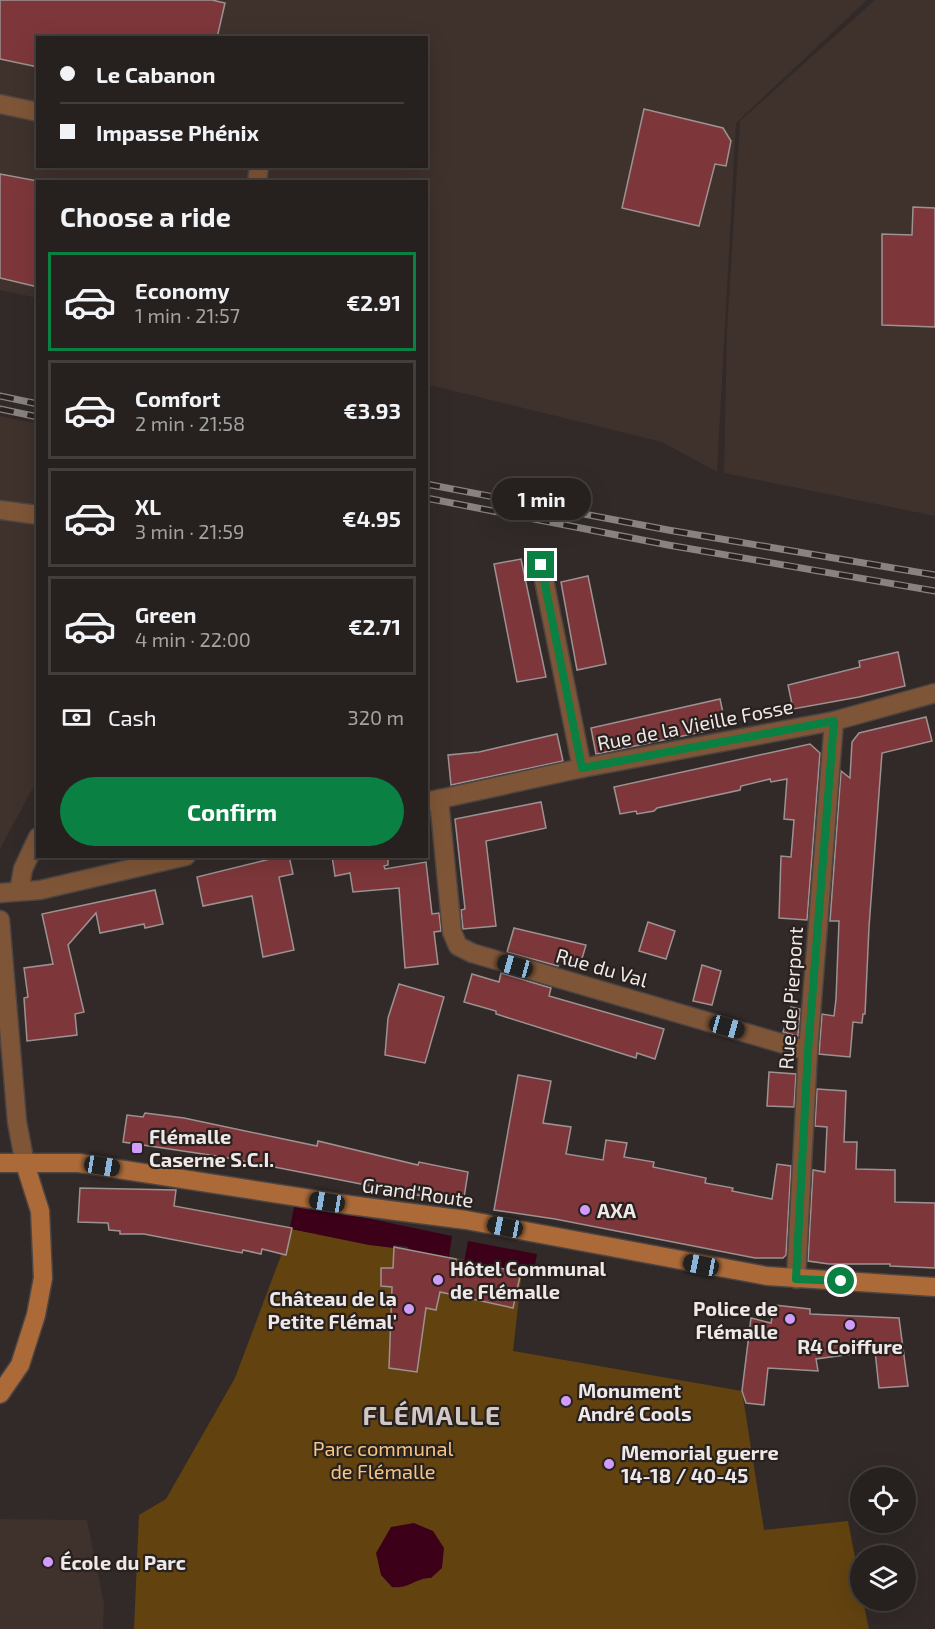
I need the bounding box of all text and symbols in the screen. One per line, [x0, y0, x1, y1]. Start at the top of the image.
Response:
text: Le Cabanon [96, 61, 215, 87]
text: Impasse Phénix [96, 119, 259, 145]
text: Choose a ride [60, 200, 231, 232]
icon: car [63, 275, 117, 329]
text: Economy [135, 277, 230, 303]
text: €2.91 [346, 289, 401, 315]
text: 1 min · 21:57 [135, 303, 240, 327]
icon: car [63, 383, 117, 437]
text: Comfort [135, 385, 220, 411]
text: €3.93 [344, 397, 401, 423]
text: 2 min · 21:58 [135, 411, 245, 435]
callout: 1 min [492, 478, 590, 520]
text: 1 min [517, 487, 566, 511]
icon: car [63, 491, 117, 545]
text: XL [135, 493, 161, 519]
text: €4.95 [342, 505, 401, 531]
text: 3 min · 21:59 [135, 519, 244, 543]
route end [527, 551, 554, 578]
icon: car [63, 599, 117, 653]
text: Green [135, 601, 197, 627]
text: €2.71 [348, 613, 401, 639]
text: 4 min · 22:00 [135, 627, 251, 651]
street label: Rue de la Vieille Fosse [595, 693, 795, 755]
icon: cash [60, 701, 93, 734]
text: Cash [108, 704, 157, 730]
text: 320 m [348, 705, 404, 729]
button: Confirm [60, 777, 404, 846]
street label: Rue de Pierpont [773, 925, 807, 1070]
street label: Rue du Val [553, 942, 651, 992]
car [495, 952, 535, 980]
car [707, 1013, 747, 1041]
place label: Flémalle Caserne S.C.I. [149, 1124, 274, 1171]
marker: Flémalle Caserne S.C.I. [130, 1141, 144, 1155]
car [83, 1154, 121, 1178]
street label: Grand'Route [361, 1172, 475, 1212]
car [308, 1190, 346, 1214]
place label: AXA [597, 1198, 637, 1222]
marker: AXA [578, 1203, 592, 1217]
car [486, 1215, 524, 1239]
car [682, 1253, 720, 1277]
place label: Hôtel Communal de Flémalle [450, 1256, 607, 1303]
route start [827, 1267, 854, 1294]
marker: Hôtel Communal de Flémalle [431, 1273, 445, 1287]
place label: Château de la Petite Flémal' [267, 1286, 397, 1333]
place label: Police de Flémalle [693, 1296, 778, 1343]
marker: Château de la Petite Flémal' [402, 1302, 416, 1316]
marker: Police de Flémalle [783, 1312, 797, 1326]
marker: R4 Coiffure [843, 1318, 857, 1332]
place label: R4 Coiffure [797, 1334, 903, 1358]
place label: Monument André Cools [578, 1378, 692, 1425]
marker: Monument André Cools [559, 1394, 573, 1408]
district label: FLÉMALLE [362, 1399, 502, 1430]
park label: Parc communal de Flémalle [313, 1436, 453, 1483]
place label: Memorial guerre 14-18 / 40-45 [621, 1440, 779, 1487]
marker: Memorial guerre 14-18 / 40-45 [602, 1457, 616, 1471]
map controls [850, 1467, 916, 1611]
button: locate [850, 1467, 916, 1533]
button: layers [850, 1545, 916, 1611]
place label: École du Parc [60, 1550, 186, 1574]
marker: École du Parc [41, 1555, 55, 1569]

